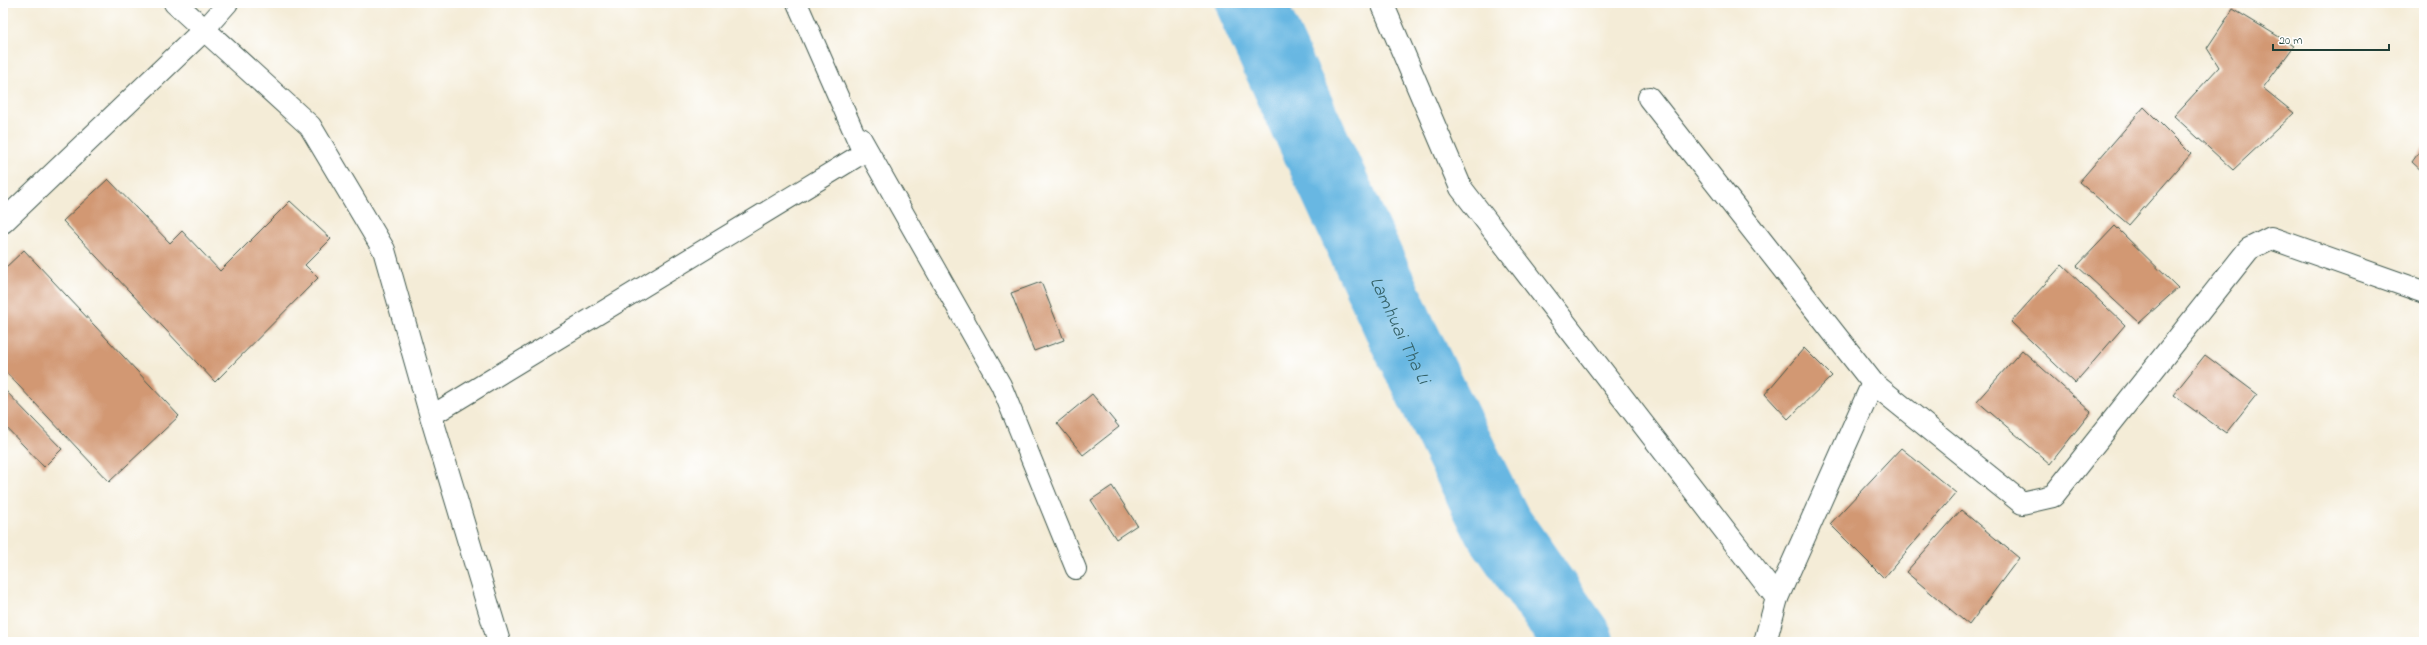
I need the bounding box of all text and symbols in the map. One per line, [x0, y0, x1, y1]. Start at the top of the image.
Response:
scale bar [2273, 26, 2389, 52]
text: 20 m [2279, 32, 2302, 50]
water label: Lamhuai Tha Li [1362, 273, 1437, 390]

